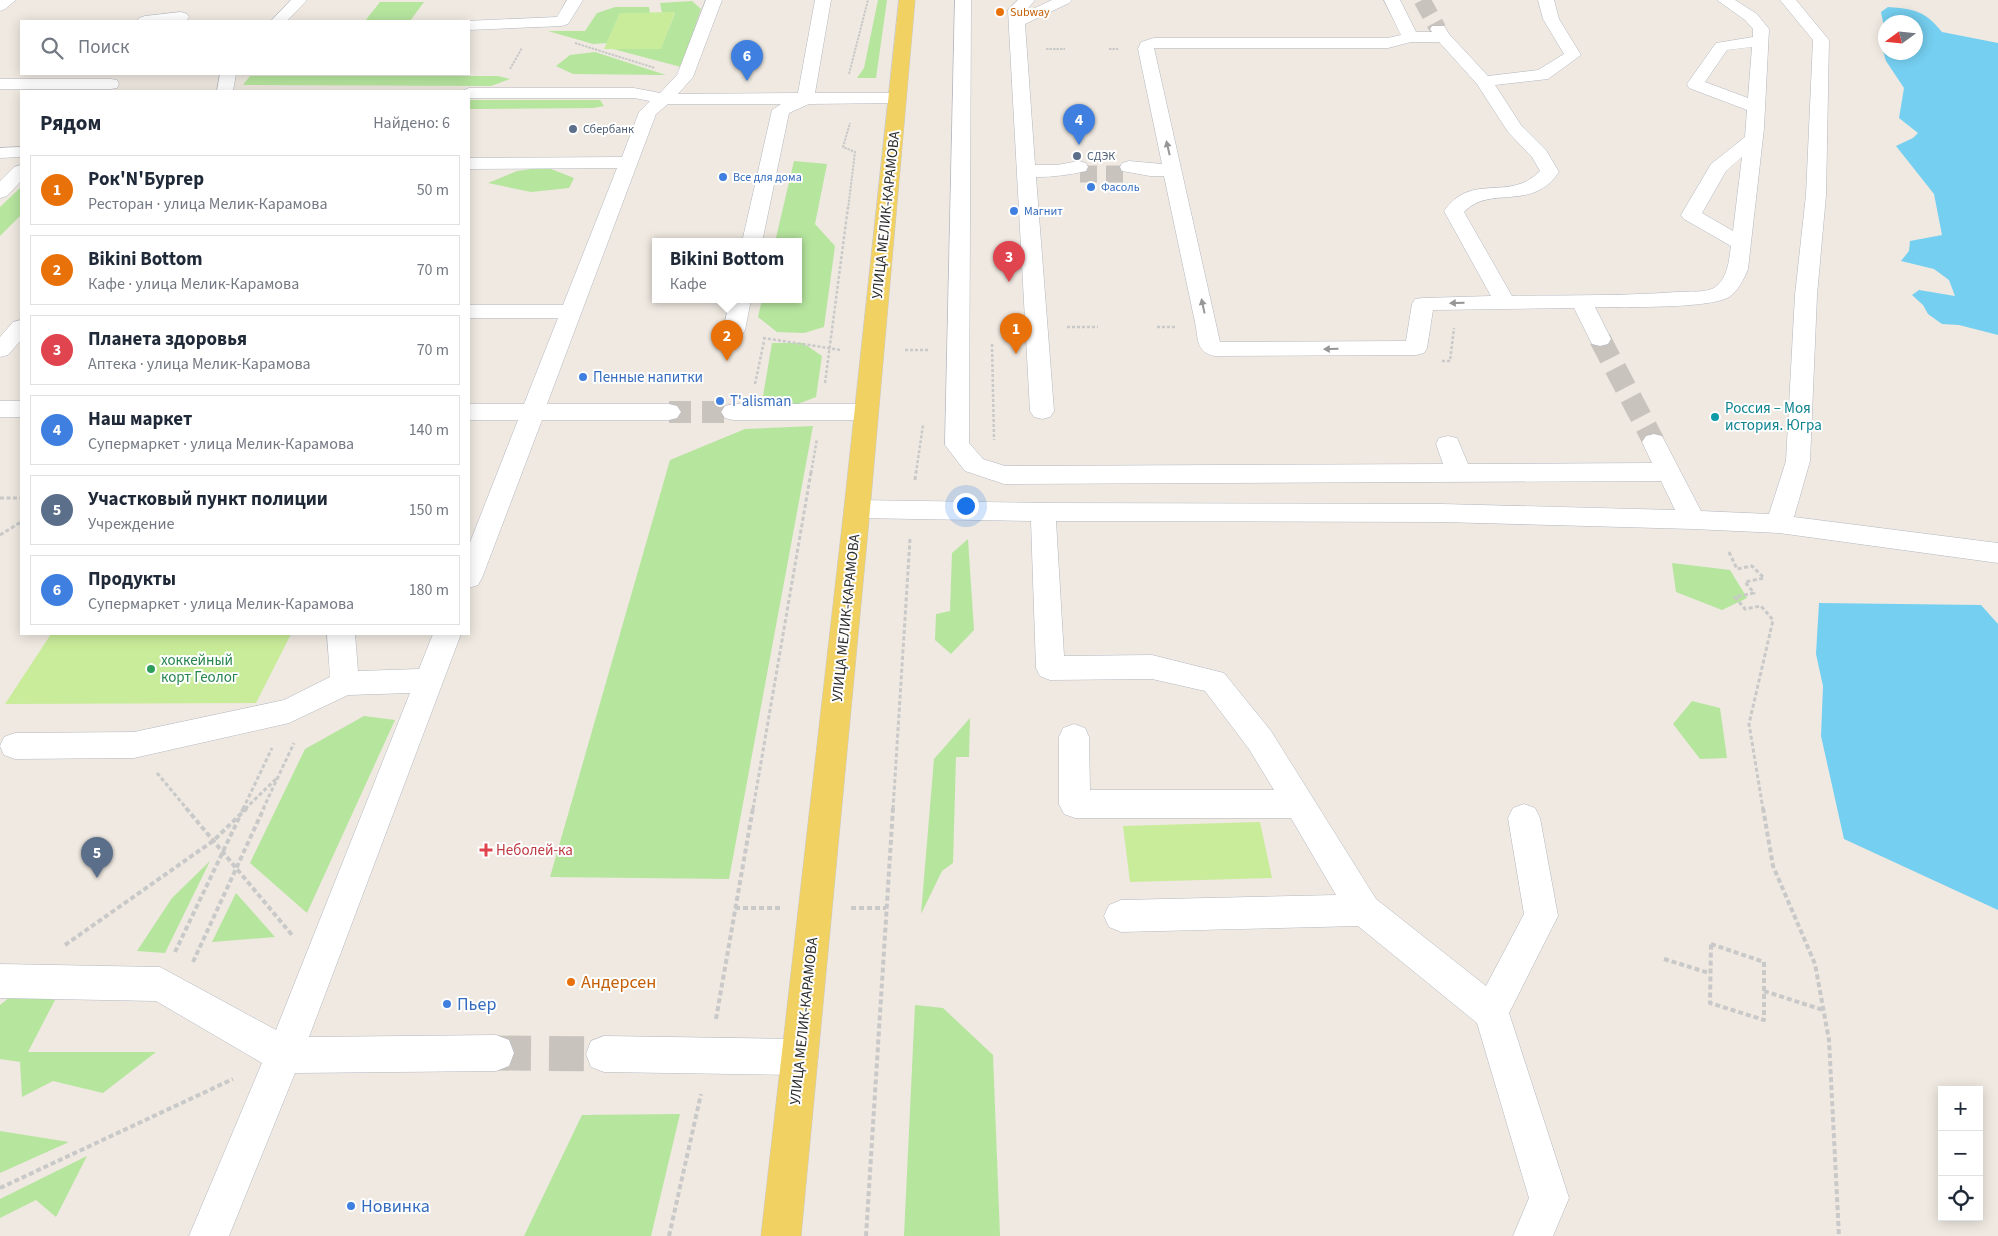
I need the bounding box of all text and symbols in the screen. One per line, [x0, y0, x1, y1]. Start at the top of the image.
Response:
place label: Subway [1010, 4, 1050, 21]
marker: Subway [994, 6, 1006, 18]
north arrow [1878, 15, 1923, 60]
search box [20, 20, 470, 75]
icon: search [38, 34, 66, 62]
text: Поиск [78, 34, 129, 61]
pin: 6 [731, 40, 763, 81]
pin: 4 [1063, 104, 1095, 145]
text: Рядом [40, 108, 101, 138]
text: Найдено: 6 [373, 112, 450, 134]
place label: Сбербанк [583, 121, 634, 138]
marker: Сбербанк [567, 123, 579, 135]
street label: УЛИЦА МЕЛИК-КАРАМОВА [867, 129, 905, 300]
one-way arrow [1164, 140, 1172, 155]
place label: СДЭК [1087, 148, 1115, 165]
marker: СДЭК [1071, 150, 1083, 162]
text: Рок'N'Бургер [88, 166, 204, 193]
place label: Все для дома [733, 169, 802, 186]
marker: Все для дома [717, 171, 729, 183]
text: 1 [53, 179, 61, 201]
text: 50 m [417, 179, 449, 201]
place label: Фасоль [1101, 179, 1140, 196]
marker: Фасоль [1085, 181, 1097, 193]
text: Ресторан · улица Мелик-Карамова [88, 193, 327, 215]
place label: Магнит [1024, 203, 1063, 220]
marker: Магнит [1008, 205, 1020, 217]
popup [652, 238, 802, 303]
pin: 3 [993, 241, 1025, 282]
text: Bikini Bottom [88, 246, 203, 273]
text: Bikini Bottom [670, 246, 784, 273]
text: 2 [53, 259, 61, 281]
text: 70 m [417, 259, 449, 281]
text: Кафе · улица Мелик-Карамова [88, 273, 299, 295]
text: Кафе [670, 273, 707, 295]
one-way arrow [1199, 299, 1207, 314]
one-way arrow [1448, 299, 1464, 307]
pin: 1 [1000, 313, 1032, 354]
pin: 2 [711, 320, 743, 361]
text: Планета здоровья [88, 326, 247, 353]
text: 3 [53, 339, 61, 361]
text: 70 m [417, 339, 449, 361]
one-way arrow [1323, 345, 1339, 353]
text: Аптека · улица Мелик-Карамова [88, 353, 311, 375]
place label: Пенные напитки [593, 367, 703, 388]
marker: Пенные напитки [577, 371, 589, 383]
place label: T'alisman [730, 391, 791, 412]
marker: T'alisman [714, 395, 726, 407]
place label: Россия – Моя история. Югра [1725, 398, 1822, 436]
text: Наш маркет [88, 406, 192, 433]
marker: Россия – Моя история. Югра [1709, 411, 1721, 423]
text: 4 [53, 419, 61, 441]
text: 140 m [409, 419, 449, 441]
text: Супермаркет · улица Мелик-Карамова [88, 433, 354, 455]
text: Участковый пункт полиции [88, 486, 328, 513]
your location [953, 493, 979, 519]
text: 5 [53, 499, 61, 521]
text: 150 m [409, 499, 449, 521]
text: Учреждение [88, 513, 175, 535]
street label: УЛИЦА МЕЛИК-КАРАМОВА [827, 532, 865, 703]
text: Продукты [88, 566, 176, 593]
text: 6 [53, 579, 61, 601]
text: 180 m [409, 579, 449, 601]
text: Супермаркет · улица Мелик-Карамова [88, 593, 354, 615]
place label: хоккейный корт Геолог [161, 650, 238, 688]
marker: хоккейный корт Геолог [145, 663, 157, 675]
pin: 5 [81, 837, 113, 878]
place label: Неболей-ка [496, 840, 573, 861]
marker: Неболей-ка [480, 844, 492, 856]
street label: УЛИЦА МЕЛИК-КАРАМОВА [785, 935, 823, 1106]
place label: Андерсен [581, 970, 656, 995]
marker: Андерсен [565, 976, 577, 988]
place label: Пьер [457, 992, 496, 1017]
marker: Пьер [441, 998, 453, 1010]
map controls [1938, 1086, 1983, 1221]
button: + [1938, 1086, 1983, 1131]
button: − [1938, 1131, 1983, 1176]
button: locate [1938, 1176, 1983, 1221]
place label: Новинка [361, 1194, 430, 1219]
marker: Новинка [345, 1200, 357, 1212]

